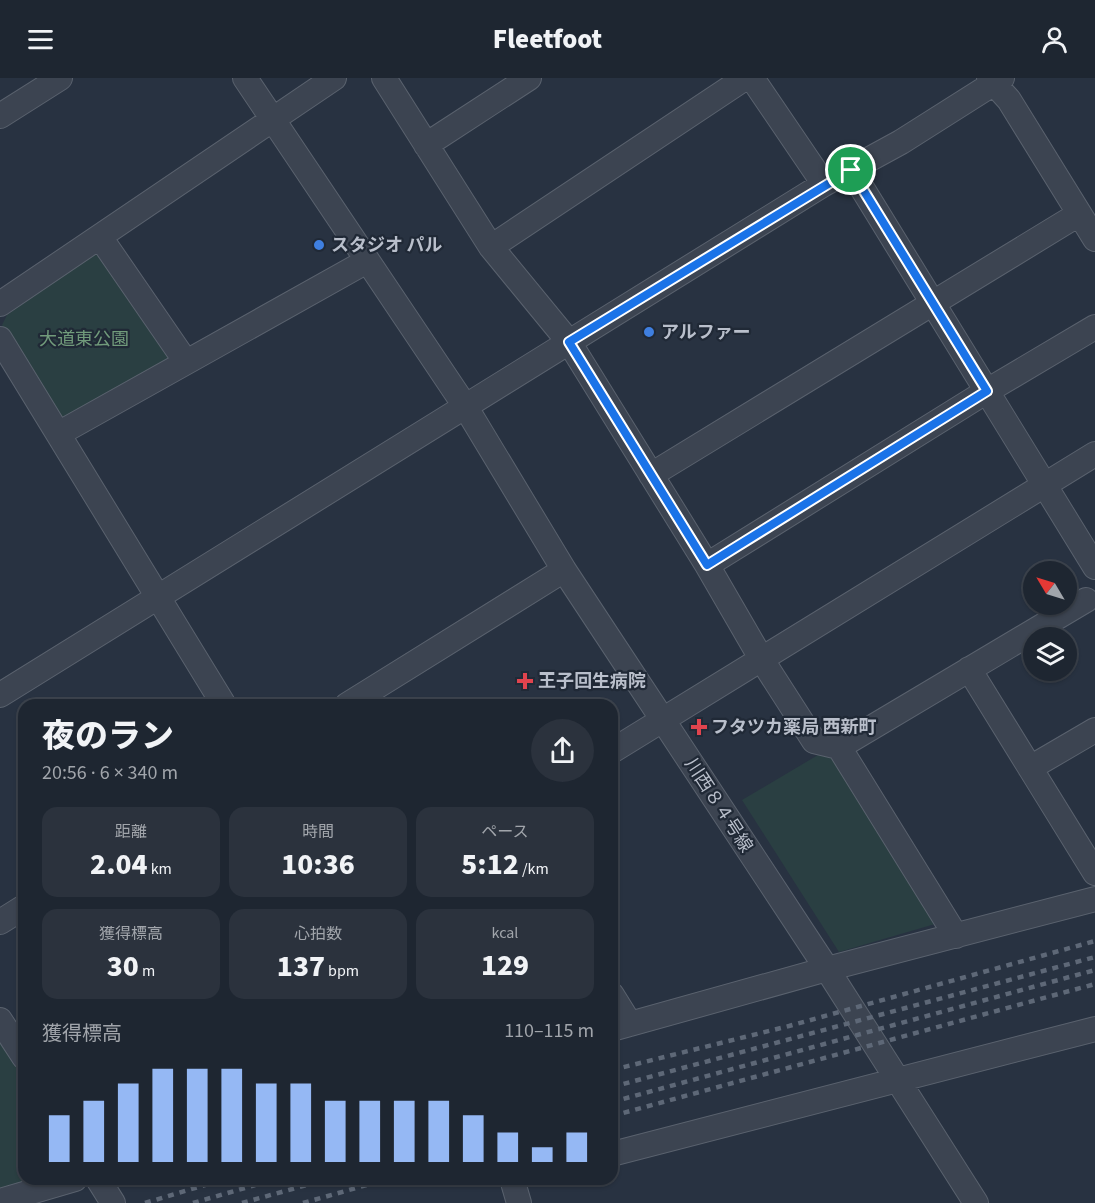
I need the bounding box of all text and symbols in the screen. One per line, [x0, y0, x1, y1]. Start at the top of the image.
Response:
text: Fleetfoot [493, 20, 602, 59]
icon: menu [24, 23, 57, 56]
icon: person [1038, 23, 1071, 56]
pin [825, 144, 876, 195]
icon: arrive [834, 153, 867, 186]
place label: スタジオ パル [331, 233, 443, 258]
marker: スタジオ パル [312, 238, 326, 252]
place label: アルファー [661, 320, 751, 345]
marker: アルファー [642, 325, 656, 339]
park label: 大道東公園 [39, 327, 129, 352]
north arrow [1023, 561, 1077, 615]
map controls [1023, 561, 1077, 681]
button: layers [1023, 627, 1077, 681]
place label: 王子回生病院 [538, 669, 646, 694]
marker: 王子回生病院 [516, 672, 534, 690]
text: 夜のラン [42, 713, 174, 760]
place label: フタツカ薬局 西新町 [711, 715, 877, 740]
button: share [531, 719, 594, 782]
marker: フタツカ薬局 西新町 [692, 720, 706, 734]
street label: 川西８４号線 [679, 753, 758, 857]
text: 20:56 · 6 × 340 m [42, 759, 178, 787]
text: 距離 [115, 821, 147, 843]
text: 時間 [302, 821, 334, 843]
text: ペース [481, 821, 529, 843]
text: 2.04 [90, 843, 147, 886]
text: 10:36 [281, 843, 355, 886]
text: 5:12 [461, 843, 519, 886]
text: km [147, 858, 172, 880]
text: /km [519, 858, 549, 880]
text: kcal [492, 922, 518, 944]
text: 獲得標高 [99, 923, 163, 945]
text: 心拍数 [294, 923, 342, 945]
text: 129 [481, 944, 529, 987]
text: 30 [107, 945, 139, 988]
text: 137 [277, 945, 325, 988]
text: m [139, 960, 155, 982]
text: bpm [325, 960, 359, 982]
text: 110–115 m [504, 1017, 594, 1045]
text: 獲得標高 [42, 1020, 122, 1048]

